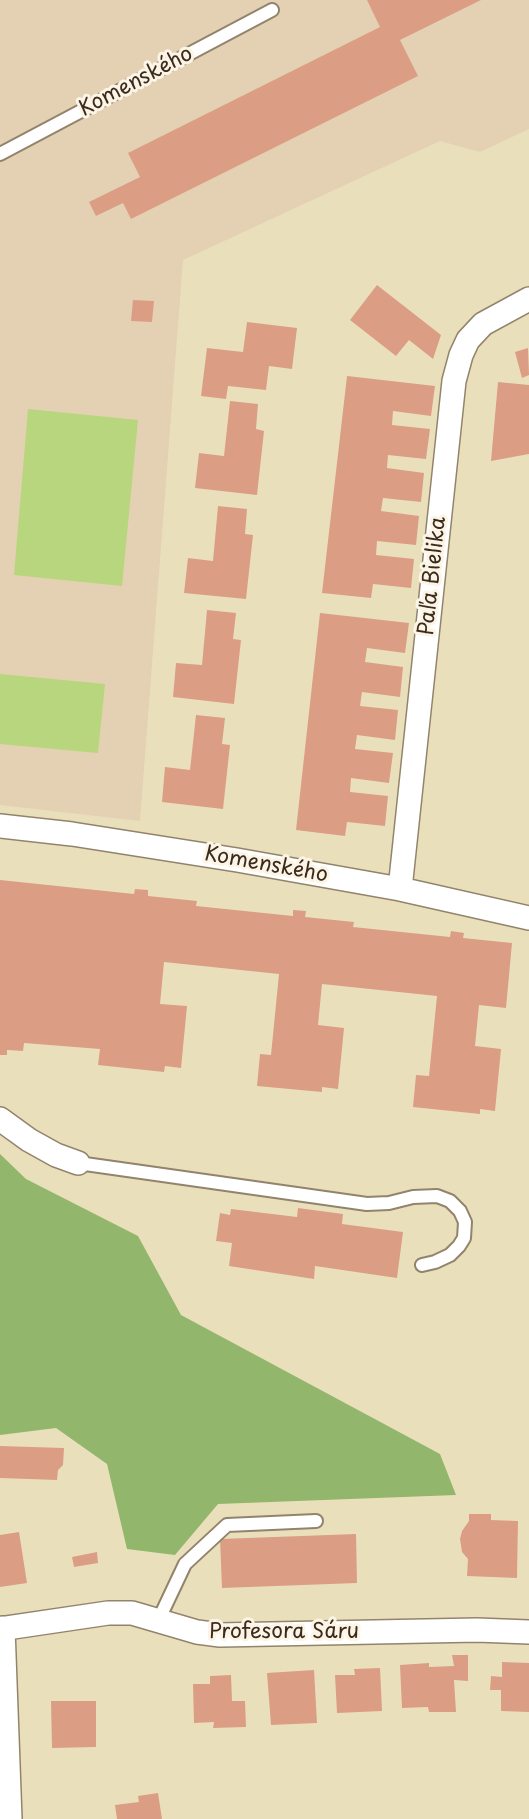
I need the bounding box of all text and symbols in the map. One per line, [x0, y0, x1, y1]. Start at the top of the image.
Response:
street label: Komenského [75, 42, 197, 122]
street label: Paľa Bielika [414, 516, 452, 636]
street label: Komenského [202, 842, 330, 888]
street label: Profesora Sáru [209, 1619, 359, 1645]

